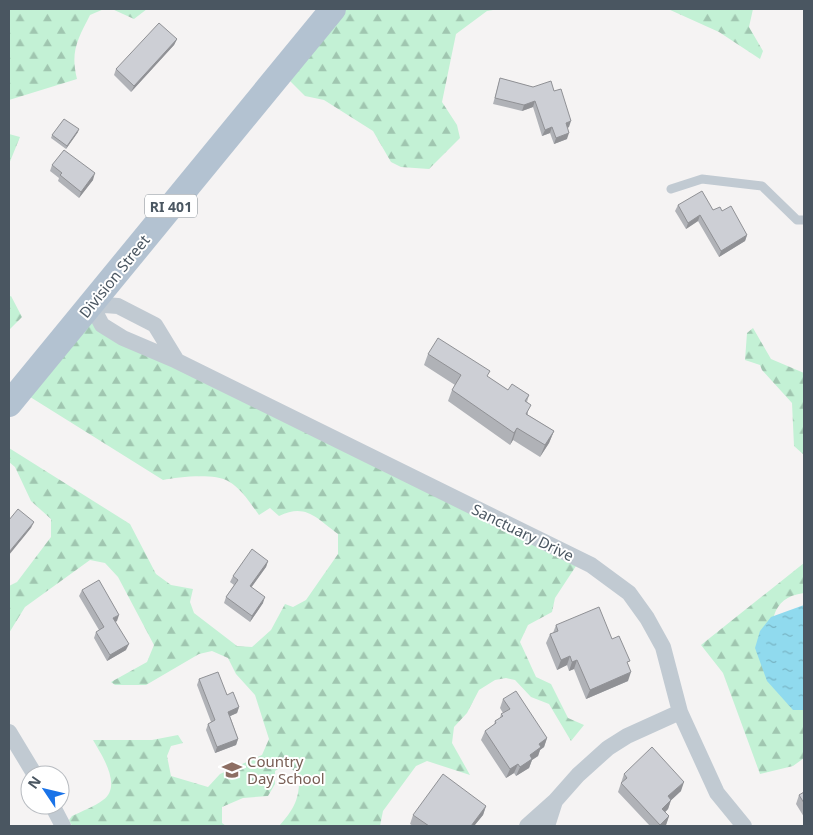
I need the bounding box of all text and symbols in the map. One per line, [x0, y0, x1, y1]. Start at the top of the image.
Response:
road number: RI 401 [145, 195, 197, 218]
street label: Division Street [74, 230, 154, 322]
street label: Sanctuary Drive [469, 499, 577, 565]
place label: Country Day School [247, 751, 325, 788]
school or university icon: Country Day School [221, 759, 243, 781]
north arrow [20, 765, 70, 815]
text: N [23, 772, 45, 792]

